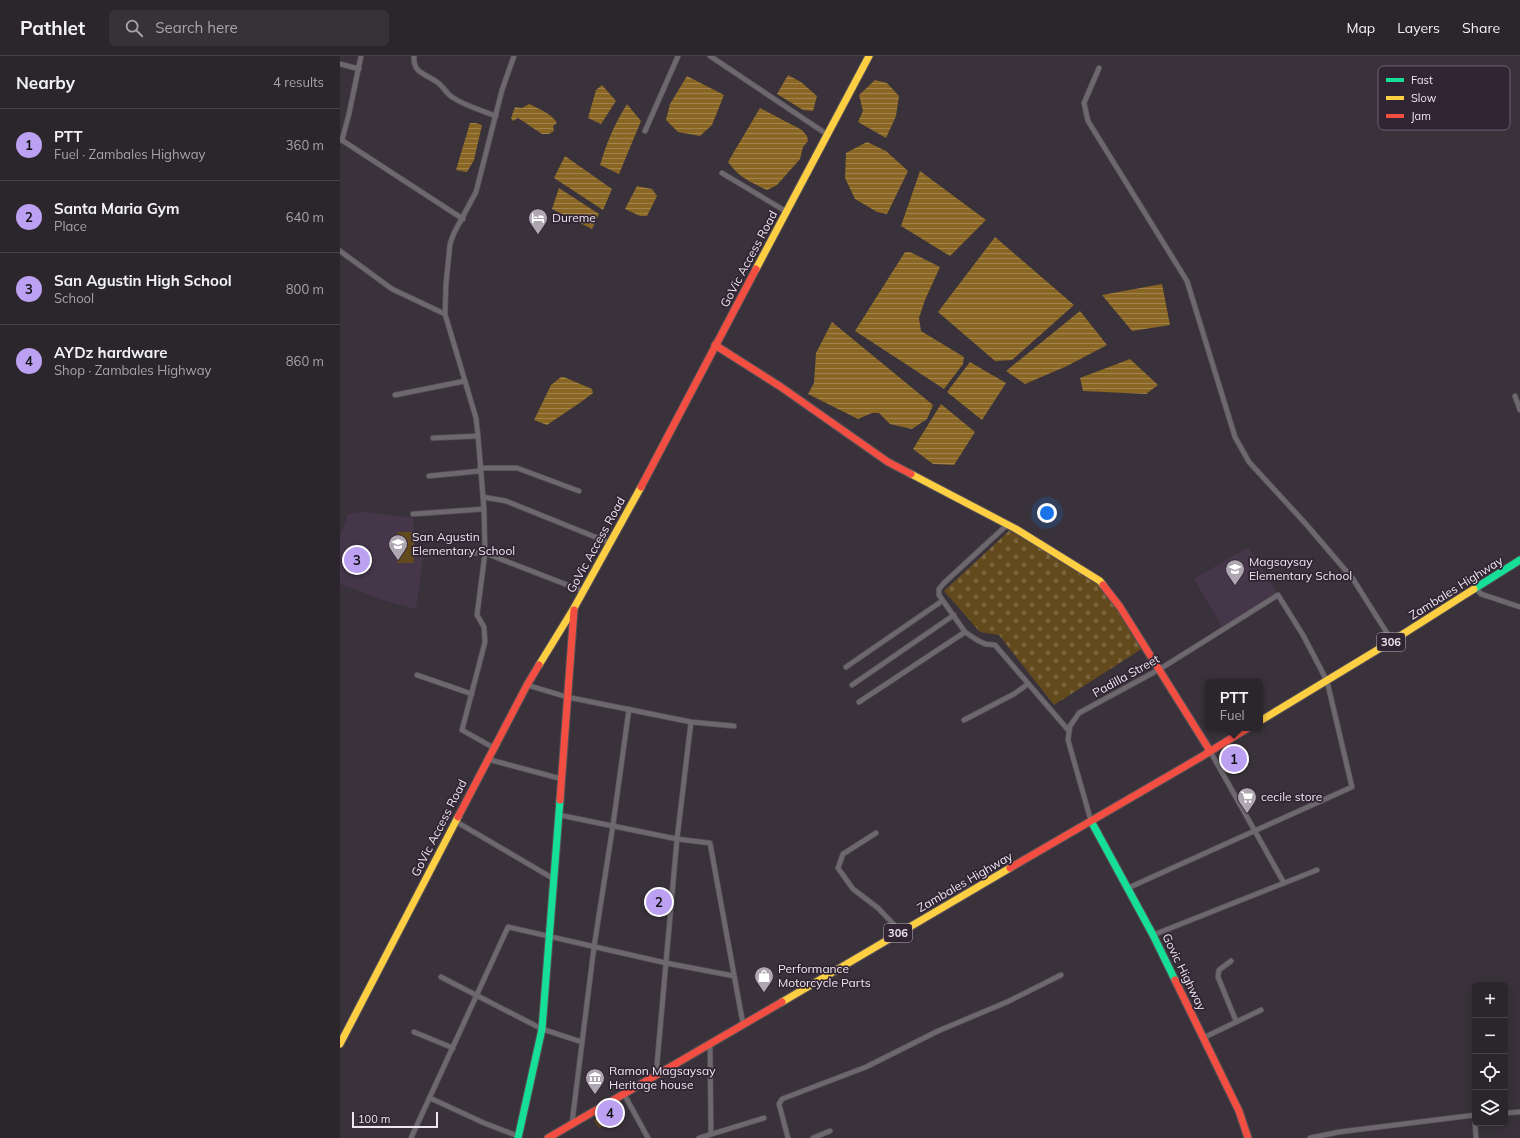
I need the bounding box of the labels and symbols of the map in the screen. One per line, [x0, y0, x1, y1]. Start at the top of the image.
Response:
legend [1378, 66, 1510, 130]
text: Fast [1411, 73, 1433, 87]
text: Slow [1411, 91, 1437, 105]
text: Jam [1411, 109, 1431, 123]
hotel icon: Dureme [527, 207, 549, 235]
street label: GoVic Access Road [717, 208, 780, 310]
place label: Dureme [552, 210, 596, 225]
street label: GoVic Access Road [563, 494, 628, 595]
your location [1037, 503, 1057, 523]
place label: San Agustin Elementary School [412, 529, 515, 558]
school or university icon: San Agustin Elementary School [387, 533, 409, 561]
pin: 3 [344, 545, 370, 575]
street label: Zambales Highway [1406, 552, 1506, 622]
place label: Magsaysay Elementary School [1249, 554, 1352, 583]
school or university icon: Magsaysay Elementary School [1224, 558, 1246, 586]
road number: 306 [1377, 633, 1405, 651]
street label: Padilla Street [1090, 651, 1162, 700]
pin: 1 [1221, 744, 1247, 774]
street label: GoVic Access Road [408, 777, 470, 879]
supermarket icon: cecile store [1236, 786, 1258, 814]
place label: cecile store [1261, 789, 1322, 804]
street label: Zambales Highway [914, 848, 1016, 915]
pin: 2 [646, 887, 672, 917]
road number: 306 [884, 924, 912, 942]
street label: Govic Highway [1159, 931, 1210, 1013]
place label: Performance Motorcycle Parts [778, 961, 871, 990]
shop icon: Performance Motorcycle Parts [753, 965, 775, 993]
place label: Ramon Magsaysay Heritage house [609, 1063, 716, 1092]
museum icon: Ramon Magsaysay Heritage house [584, 1067, 606, 1095]
pin: 4 [597, 1098, 623, 1128]
scale bar [352, 1110, 438, 1129]

